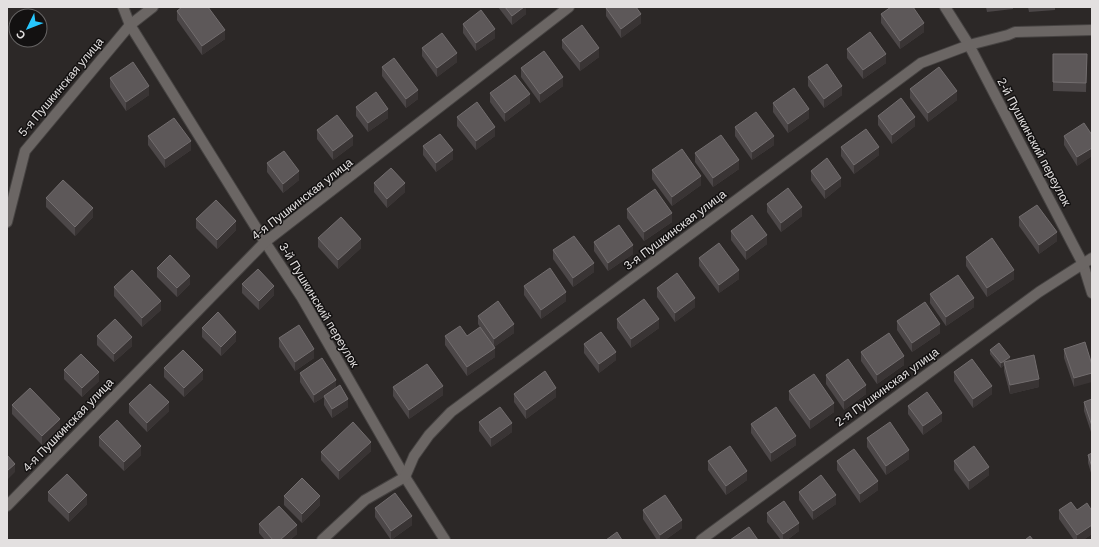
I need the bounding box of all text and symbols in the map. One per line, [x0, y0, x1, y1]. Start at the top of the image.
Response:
north arrow [8, 8, 48, 48]
text: С [14, 28, 28, 42]
street label: 5-я Пушкинская улица [16, 35, 107, 139]
street label: 2-й Пушкинский переулок [994, 76, 1074, 209]
street label: 4-я Пушкинская улица [249, 155, 356, 243]
street label: 3-я Пушкинская улица [621, 187, 729, 273]
street label: 3-й Пушкинский переулок [276, 240, 362, 370]
street label: 2-я Пушкинская улица [833, 345, 942, 429]
street label: 4-я Пушкинская улица [20, 375, 116, 475]

